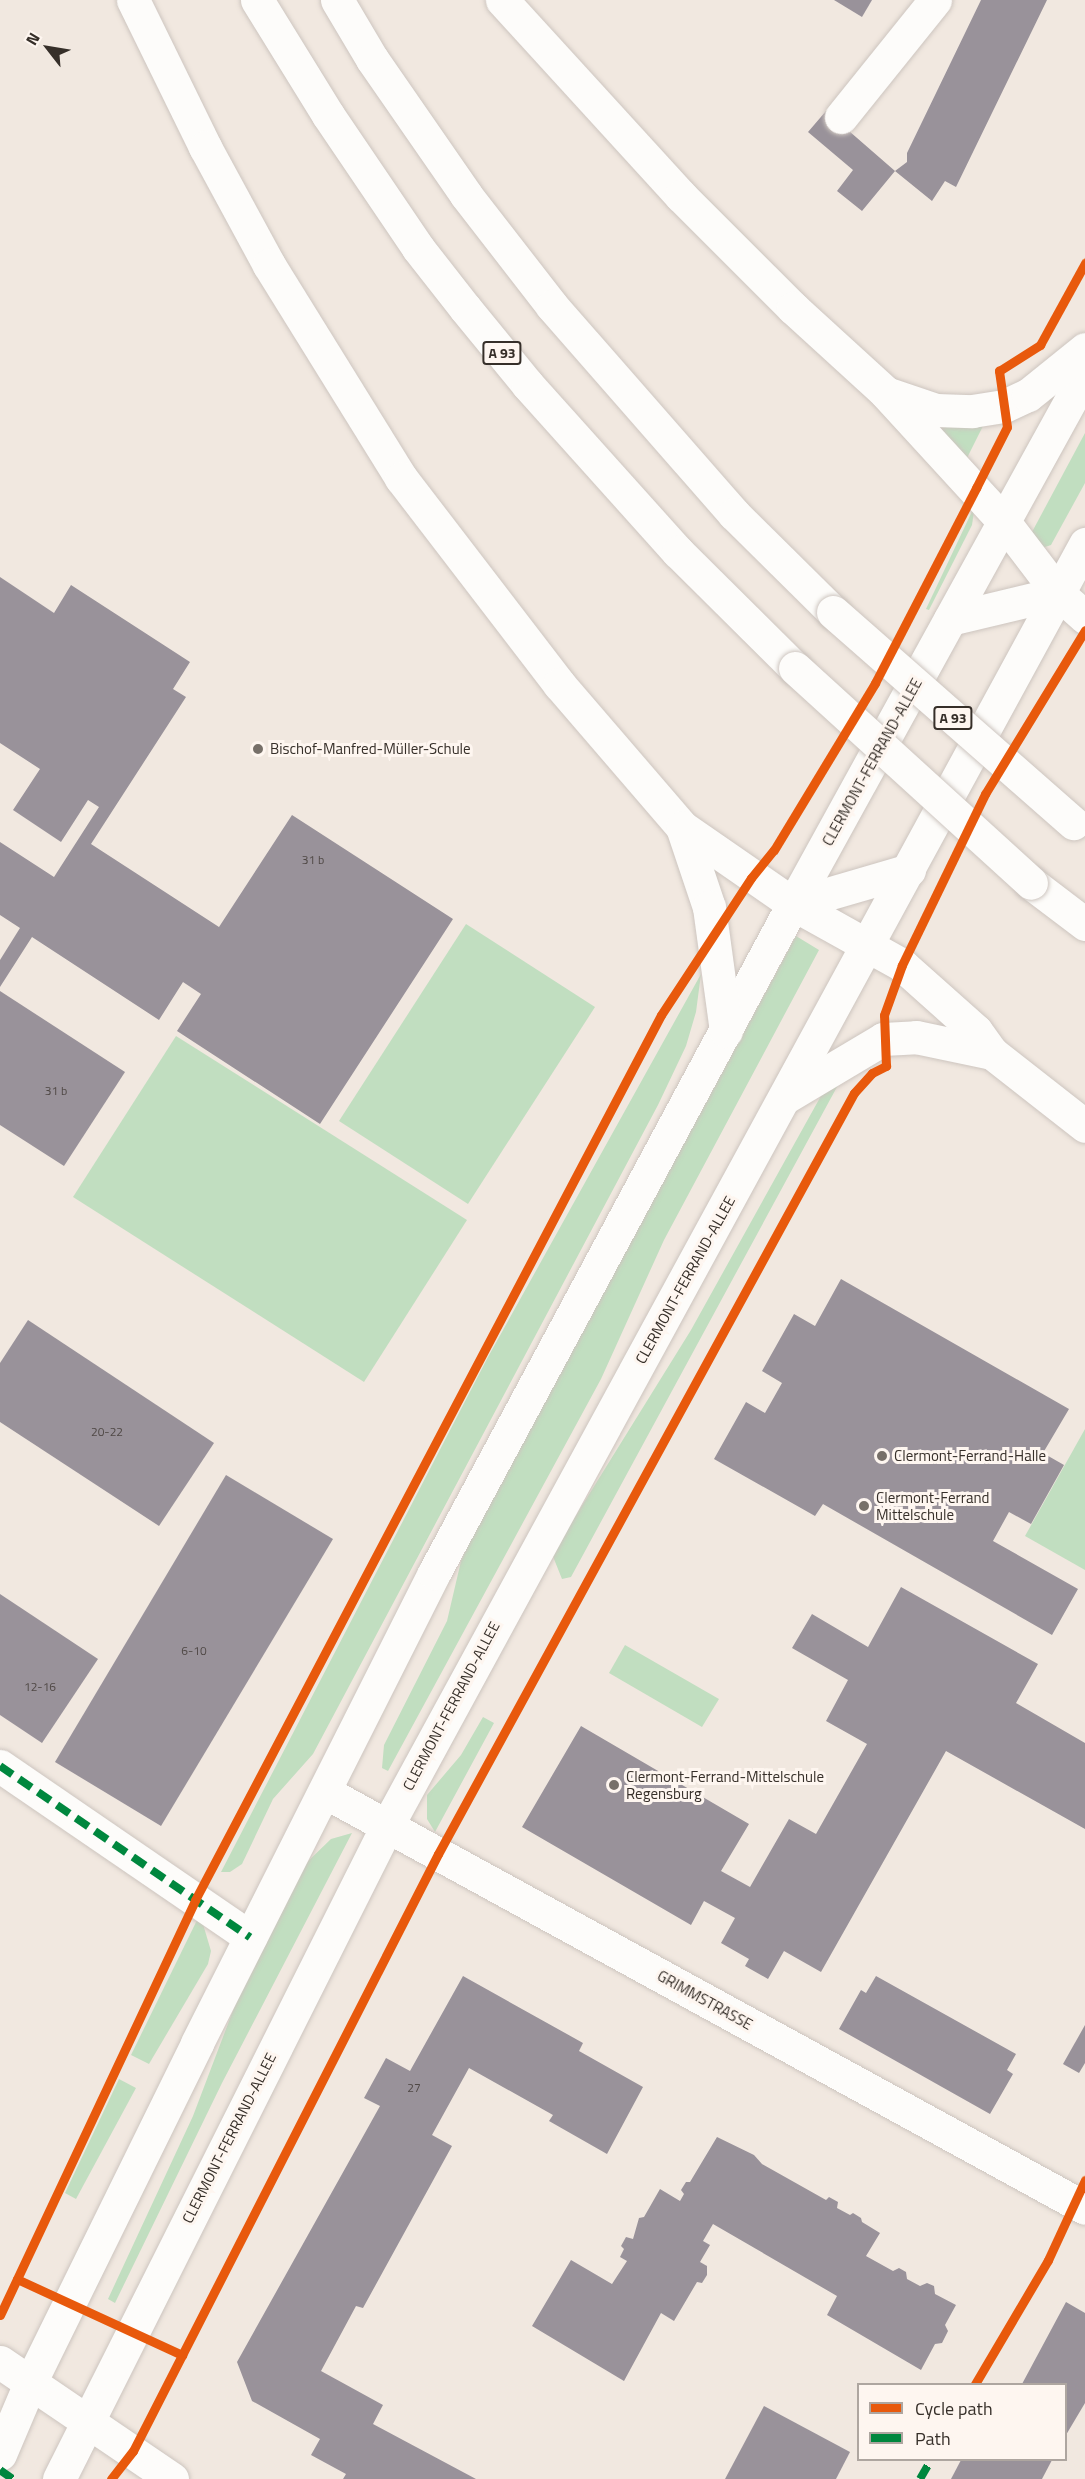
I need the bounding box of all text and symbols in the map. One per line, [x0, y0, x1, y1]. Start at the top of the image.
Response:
north arrow [18, 18, 78, 78]
text: N [19, 28, 46, 50]
road number: A 93 [481, 342, 523, 364]
street label: CLERMONT-FERRAND-ALLEE [818, 675, 926, 849]
road number: A 93 [932, 707, 974, 729]
place label: Bischof-Manfred-Müller-Schule [270, 740, 471, 758]
marker: Bischof-Manfred-Müller-Schule [251, 742, 265, 756]
house number: 31 b [302, 853, 324, 867]
house number: 31 b [45, 1084, 67, 1098]
street label: CLERMONT-FERRAND-ALLEE [631, 1193, 739, 1367]
house number: 20-22 [91, 1425, 123, 1439]
place label: Clermont-Ferrand-Halle [894, 1447, 1046, 1465]
marker: Clermont-Ferrand-Halle [875, 1449, 889, 1463]
place label: Clermont-Ferrand Mittelschule [876, 1488, 989, 1523]
marker: Clermont-Ferrand Mittelschule [857, 1499, 871, 1513]
street label: CLERMONT-FERRAND-ALLEE [399, 1618, 503, 1794]
house number: 6-10 [181, 1644, 207, 1658]
house number: 12-16 [24, 1680, 56, 1694]
place label: Clermont-Ferrand-Mittelschule Regensburg [626, 1767, 824, 1802]
marker: Clermont-Ferrand-Mittelschule Regensburg [607, 1778, 621, 1792]
street label: GRIMMSTRASSE [654, 1966, 756, 2034]
street label: CLERMONT-FERRAND-ALLEE [178, 2050, 280, 2226]
house number: 27 [407, 2081, 421, 2095]
legend [857, 2383, 1067, 2461]
text: Cycle path [915, 2395, 993, 2422]
text: Path [915, 2425, 951, 2452]

